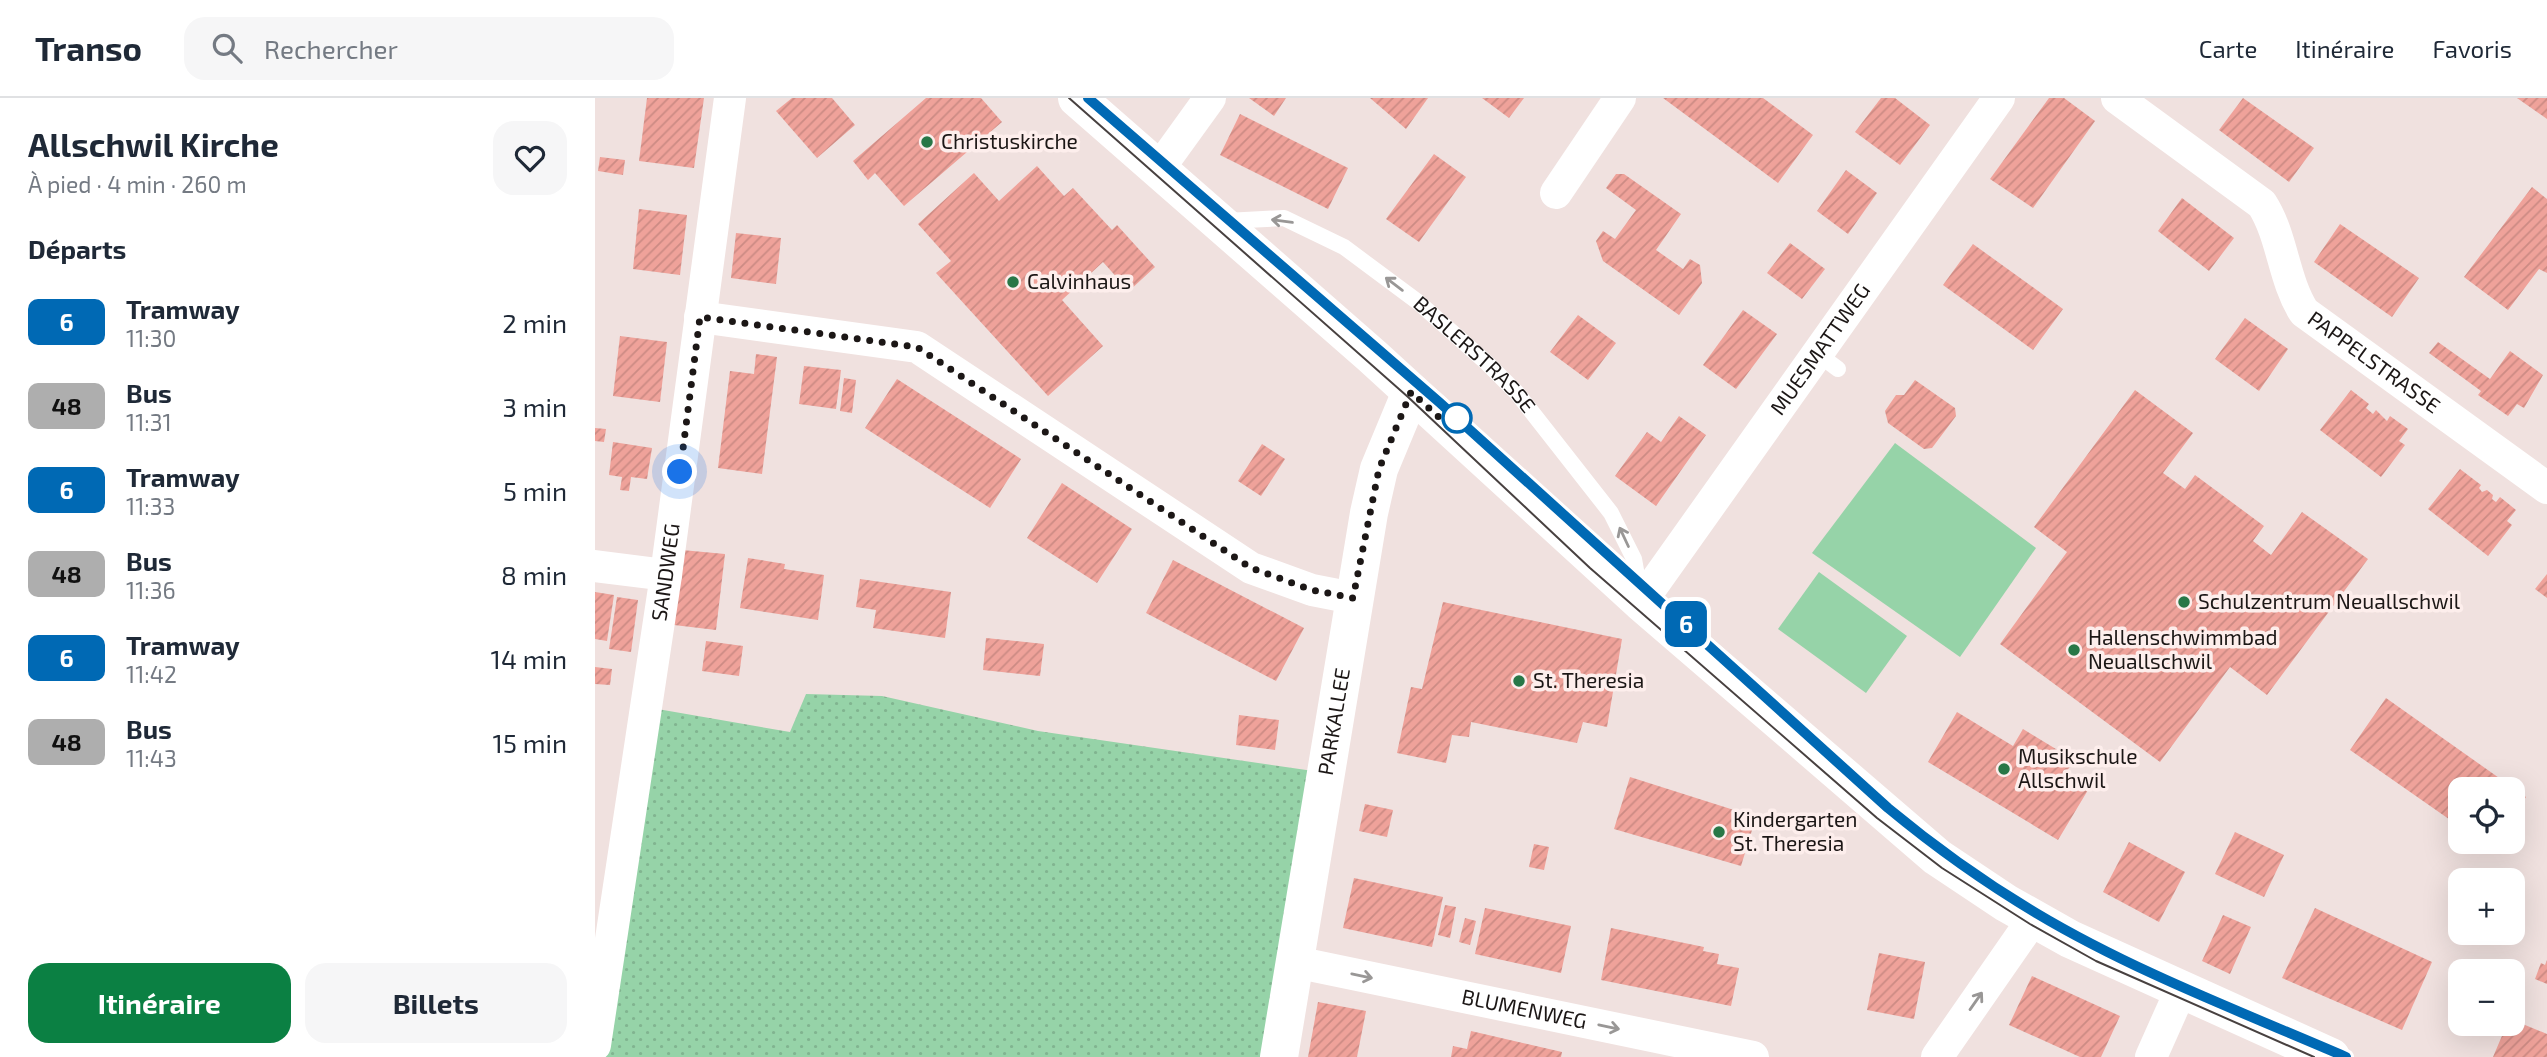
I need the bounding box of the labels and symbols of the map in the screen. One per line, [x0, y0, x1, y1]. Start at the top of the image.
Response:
place label: Christuskirche [941, 128, 1078, 153]
marker: Christuskirche [919, 134, 935, 150]
one-way arrow [1271, 214, 1294, 227]
place label: Calvinhaus [1027, 268, 1131, 293]
marker: Calvinhaus [1005, 274, 1021, 290]
one-way arrow [1385, 276, 1403, 291]
street label: MUESMATTWEG [1764, 278, 1874, 419]
street label: BASLERSTRASSE [1409, 290, 1542, 417]
street label: PAPPELSTRASSE [2304, 305, 2446, 418]
unlabelled marker [1442, 403, 1472, 433]
your location [662, 454, 697, 489]
street label: SANDWEG [645, 522, 684, 623]
one-way arrow [1616, 527, 1630, 548]
place label: Schulzentrum Neuallschwil [2198, 588, 2461, 613]
marker: Schulzentrum Neuallschwil [2176, 594, 2192, 610]
line badge: 6 [1663, 601, 1709, 647]
place label: Hallenschwimmbad Neuallschwil [2088, 624, 2277, 673]
marker: Hallenschwimmbad Neuallschwil [2066, 642, 2082, 658]
street label: PARKALLEE [1312, 666, 1354, 777]
place label: St. Theresia [1533, 667, 1644, 692]
marker: St. Theresia [1511, 673, 1527, 689]
place label: Musikschule Allschwil [2018, 743, 2138, 792]
marker: Musikschule Allschwil [1996, 761, 2012, 777]
place label: Kindergarten St. Theresia [1733, 806, 1858, 855]
marker: Kindergarten St. Theresia [1711, 824, 1727, 840]
one-way arrow [1350, 969, 1373, 983]
street label: BLUMENWEG [1460, 983, 1589, 1033]
one-way arrow [1969, 992, 1983, 1011]
one-way arrow [1597, 1020, 1620, 1034]

